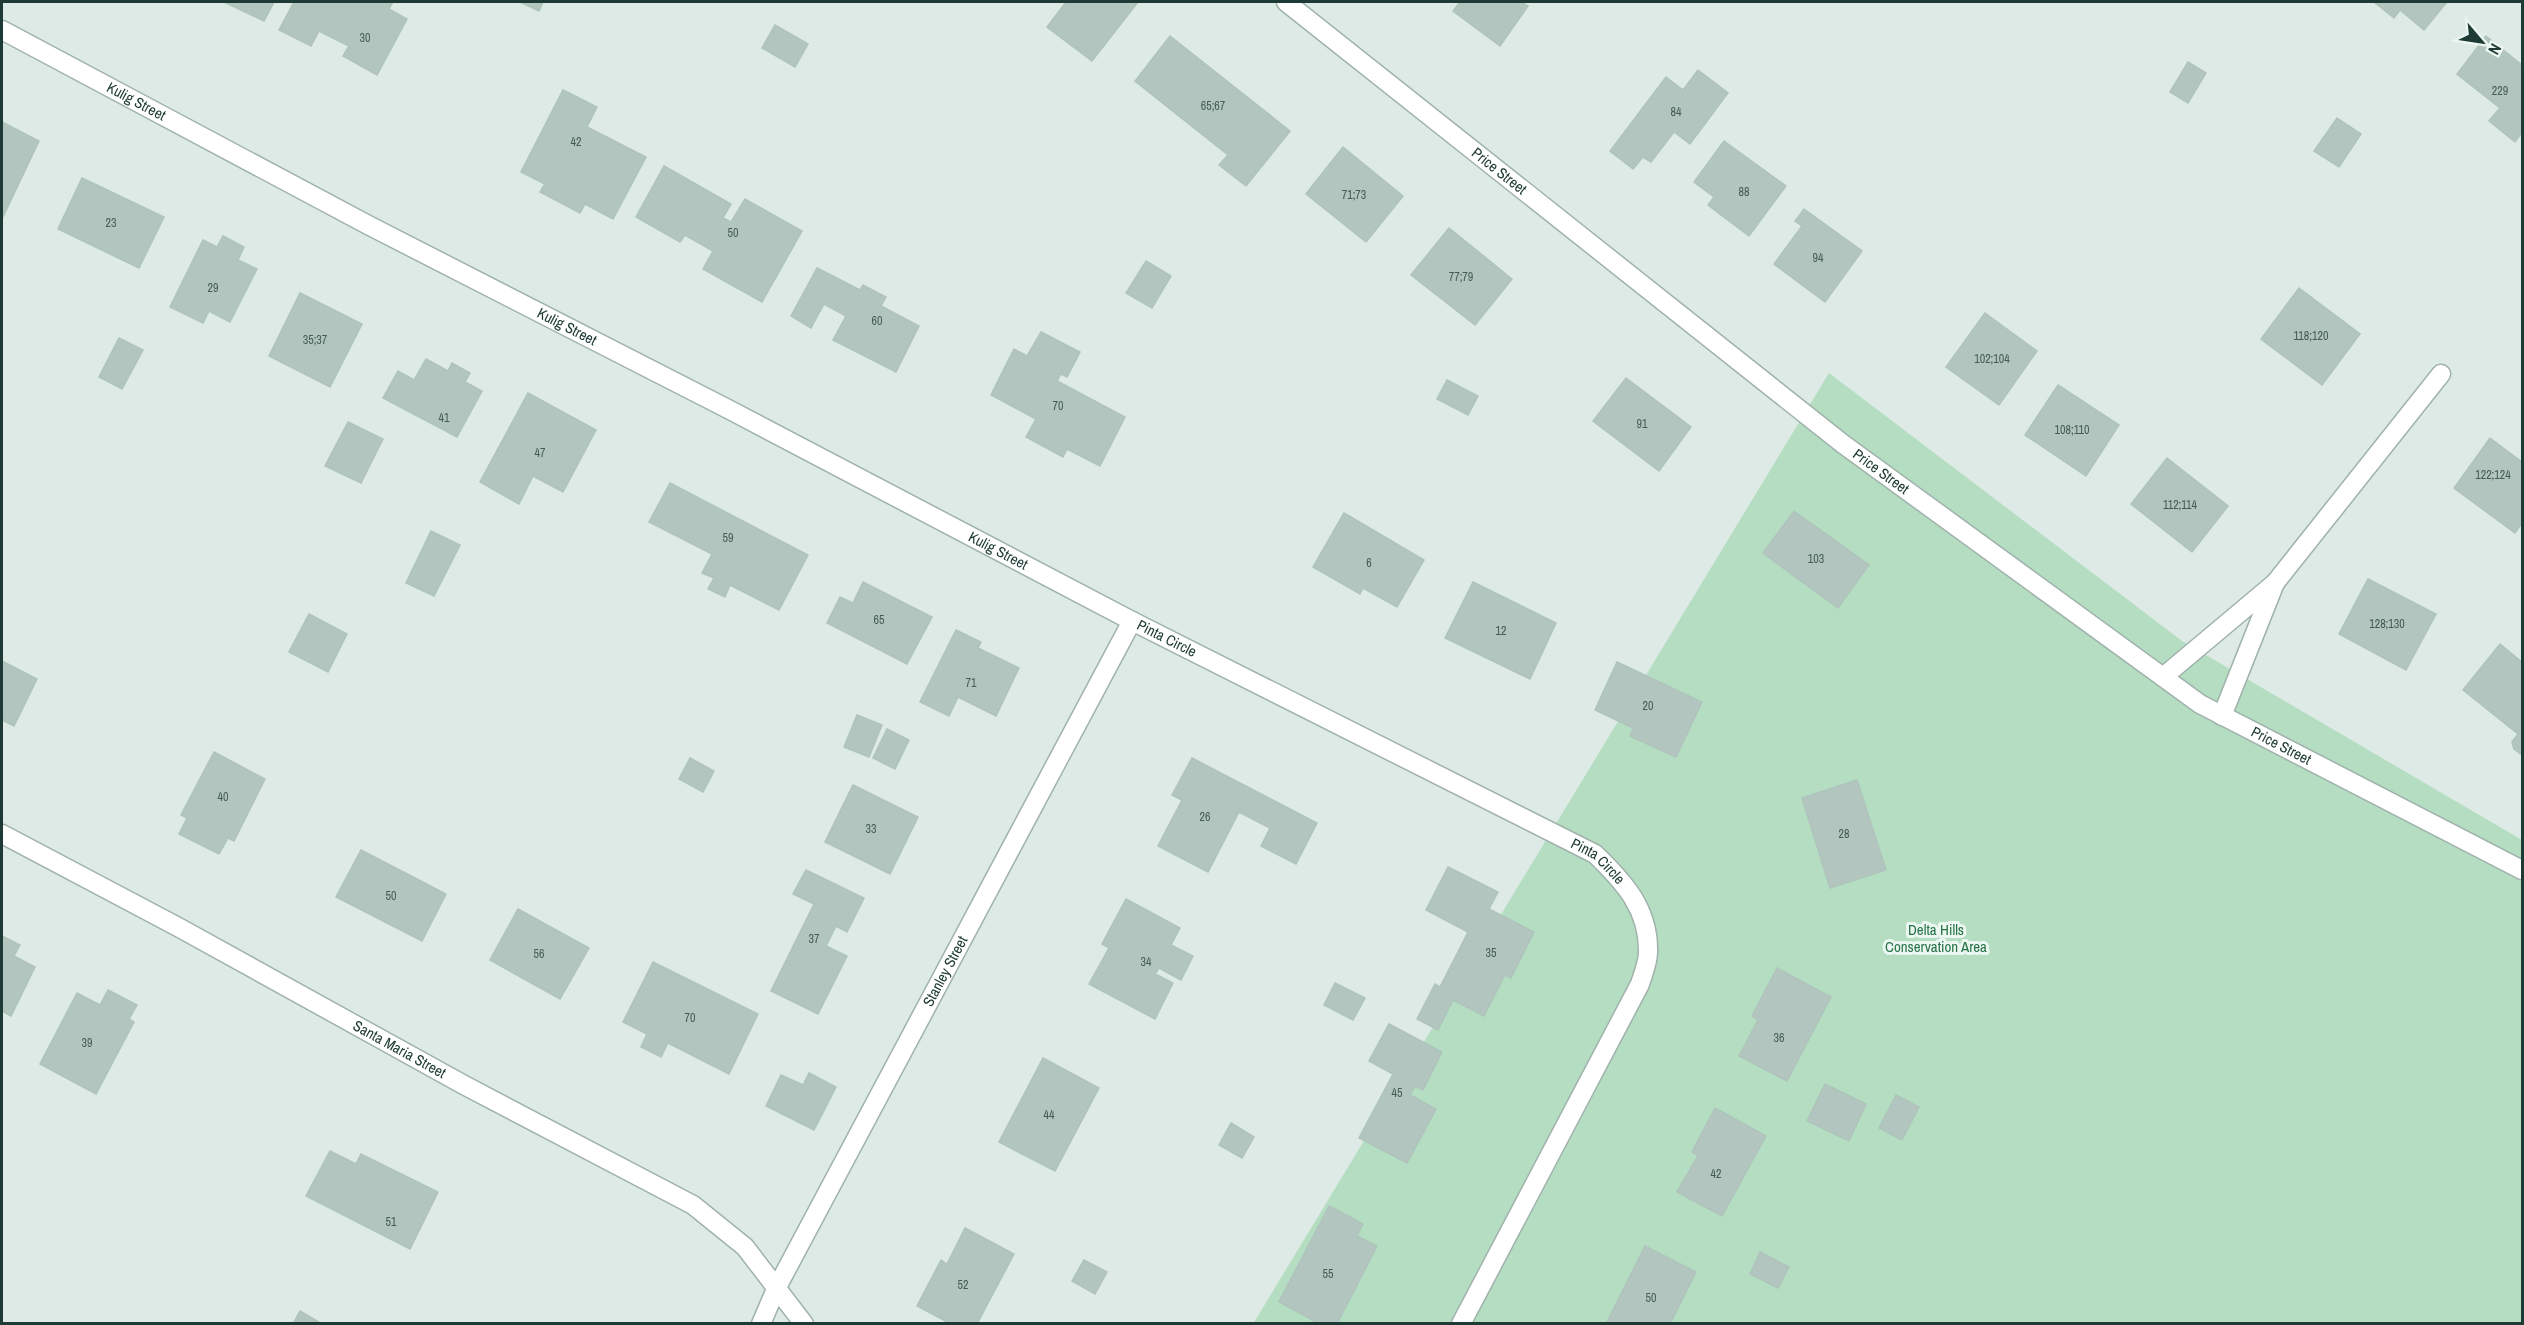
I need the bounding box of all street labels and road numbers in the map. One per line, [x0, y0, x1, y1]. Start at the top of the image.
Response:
street label: Kulig Street [103, 77, 170, 126]
street label: Price Street [1467, 142, 1532, 199]
street label: Kulig Street [534, 302, 601, 350]
street label: Price Street [1849, 444, 1914, 499]
street label: Kulig Street [965, 526, 1032, 575]
street label: Pinta Circle [1133, 614, 1200, 662]
street label: Price Street [2248, 721, 2316, 770]
street label: Pinta Circle [1568, 833, 1630, 889]
street label: Stanley Street [917, 932, 973, 1010]
street label: Santa Maria Street [349, 1015, 450, 1083]

